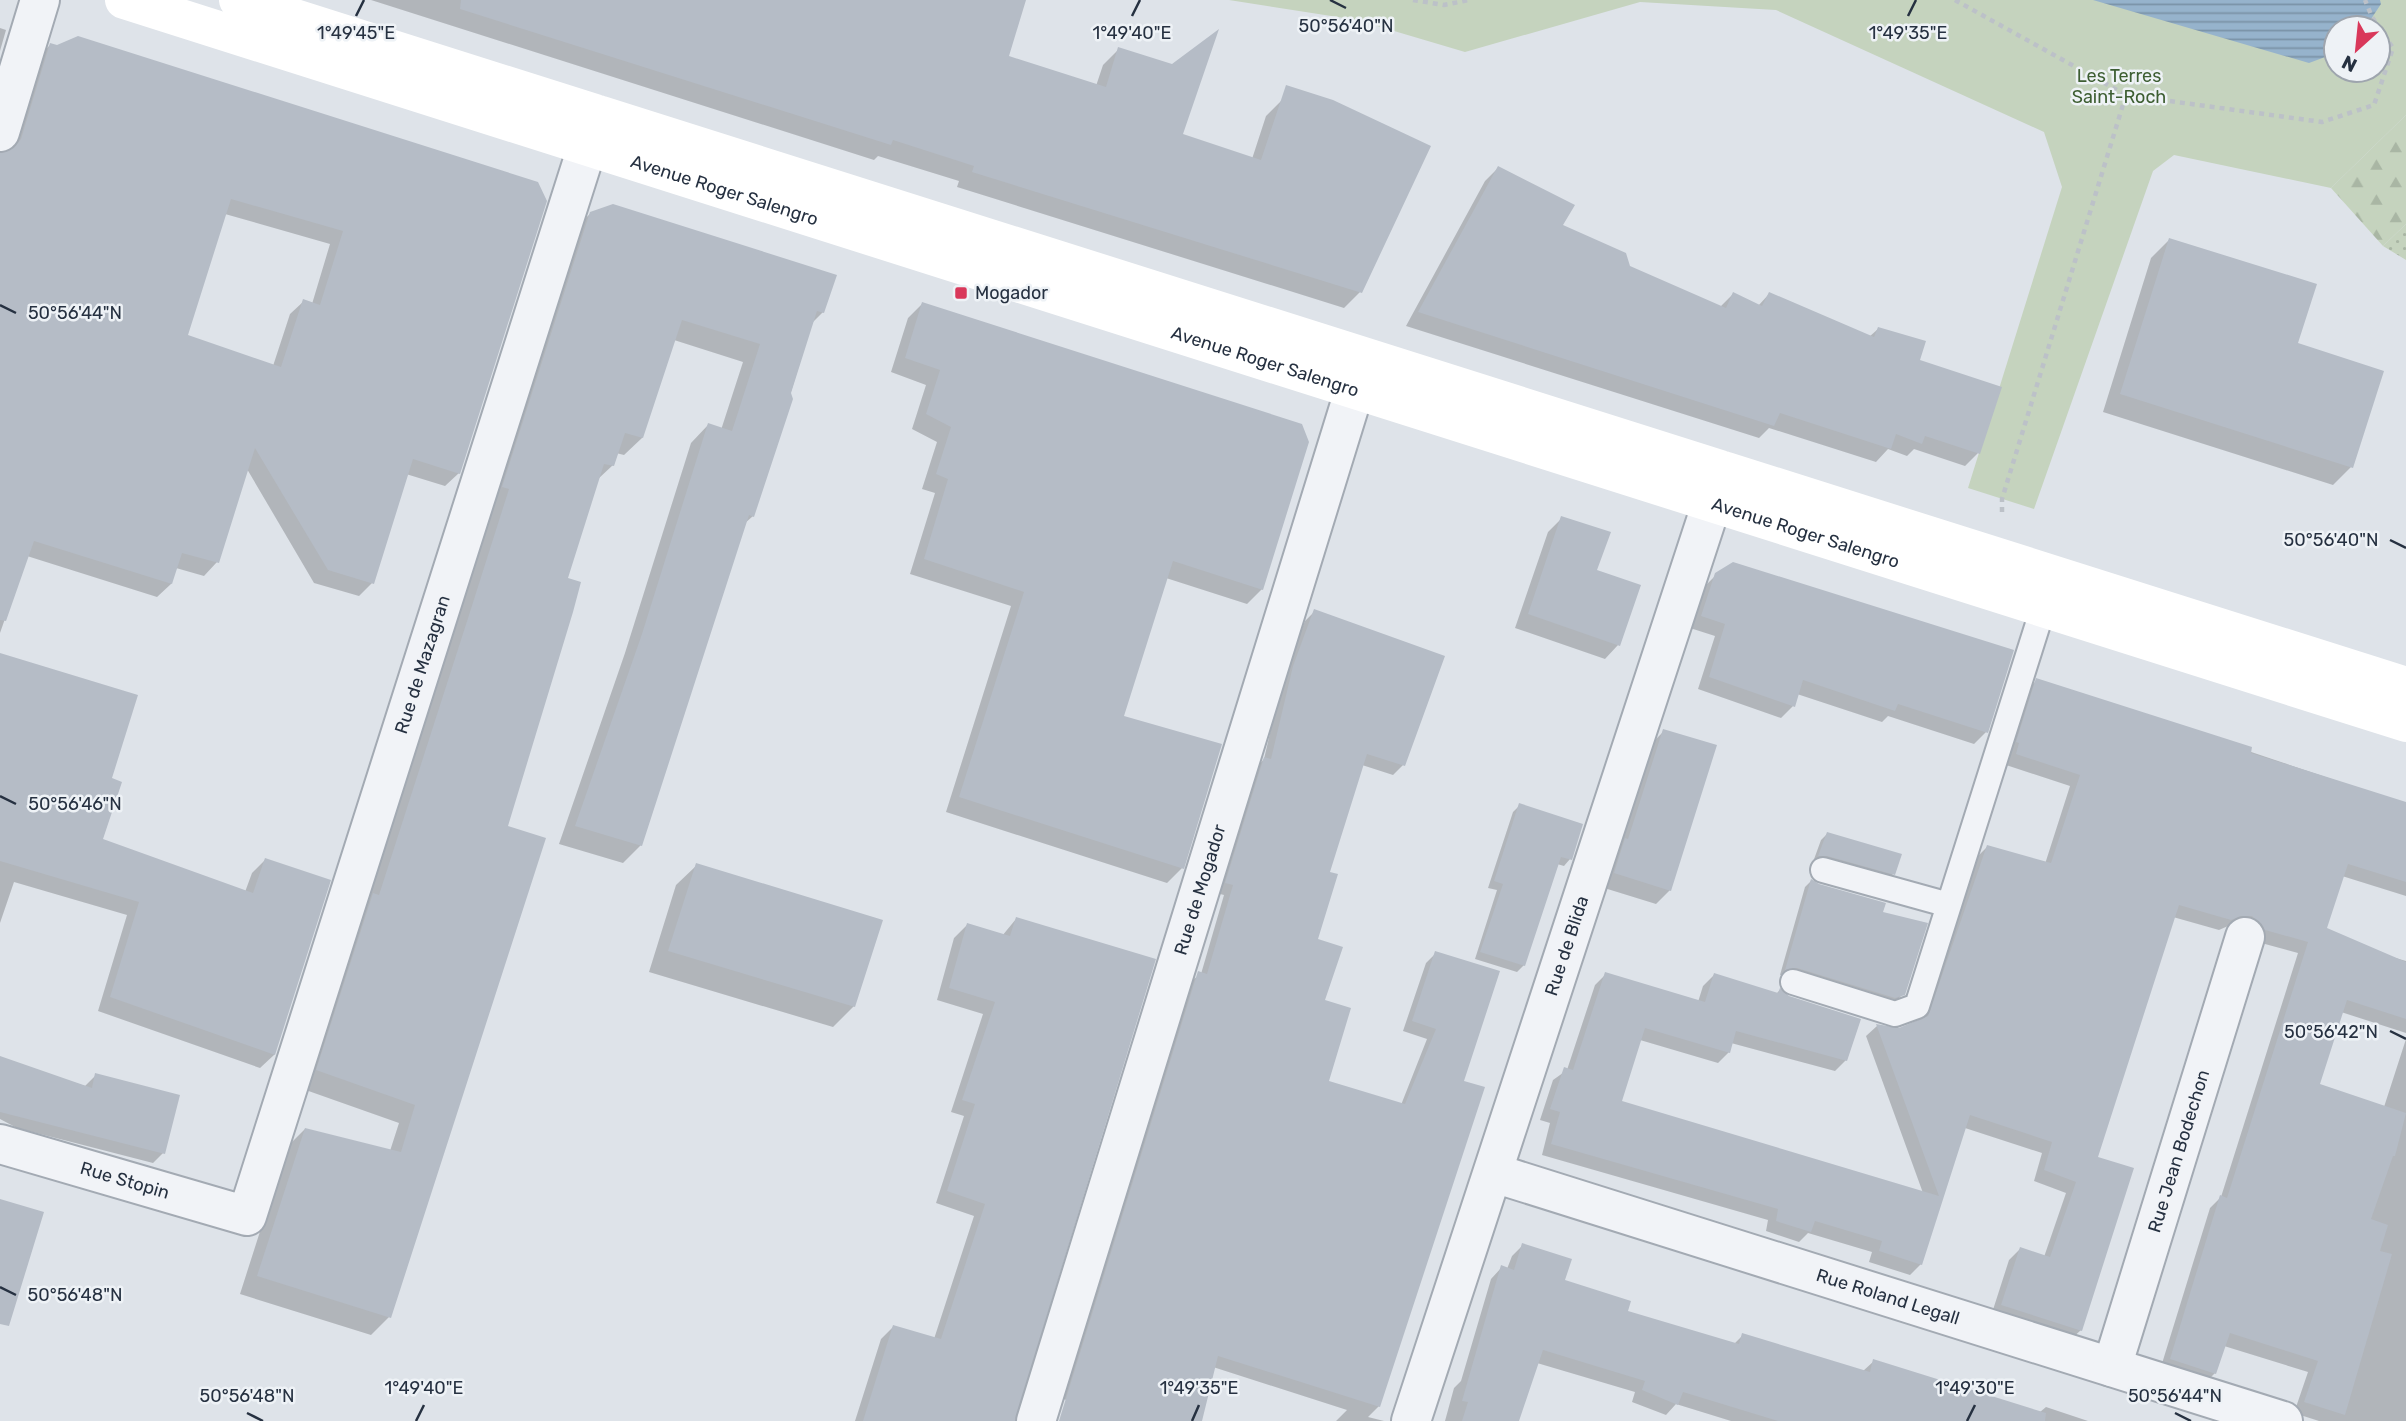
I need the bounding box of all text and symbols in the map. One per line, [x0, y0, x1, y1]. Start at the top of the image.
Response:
north arrow [2322, 14, 2392, 84]
text: 50°56'40"N [1299, 15, 1393, 37]
text: 1°49'45"E [317, 22, 395, 44]
text: 1°49'40"E [1093, 22, 1171, 44]
text: 1°49'35"E [1869, 22, 1947, 44]
text: N [2338, 50, 2361, 77]
park label: Les Terres Saint-Roch [2072, 65, 2166, 108]
street label: Avenue Roger Salengro [628, 150, 821, 230]
place label: Mogador [975, 282, 1048, 304]
marker: Mogador [953, 285, 969, 301]
text: 50°56'44"N [28, 302, 122, 324]
street label: Avenue Roger Salengro [1169, 322, 1362, 402]
street label: Avenue Roger Salengro [1709, 493, 1902, 573]
text: 50°56'40"N [2284, 529, 2378, 551]
street label: Rue de Mazagran [390, 593, 455, 736]
text: 50°56'46"N [28, 793, 122, 815]
street label: Rue de Mogador [1170, 822, 1231, 958]
street label: Rue de Blida [1540, 893, 1593, 999]
text: 50°56'42"N [2284, 1021, 2378, 1043]
street label: Rue Jean Bodechon [2143, 1067, 2214, 1235]
street label: Rue Stopin [78, 1157, 172, 1204]
street label: Rue Roland Legall [1814, 1264, 1962, 1330]
text: 50°56'48"N [28, 1284, 122, 1306]
text: 1°49'40"E [385, 1377, 463, 1399]
text: 1°49'35"E [1160, 1377, 1238, 1399]
text: 1°49'30"E [1935, 1377, 2015, 1399]
text: 50°56'48"N [200, 1385, 294, 1407]
text: 50°56'44"N [2128, 1385, 2222, 1407]

